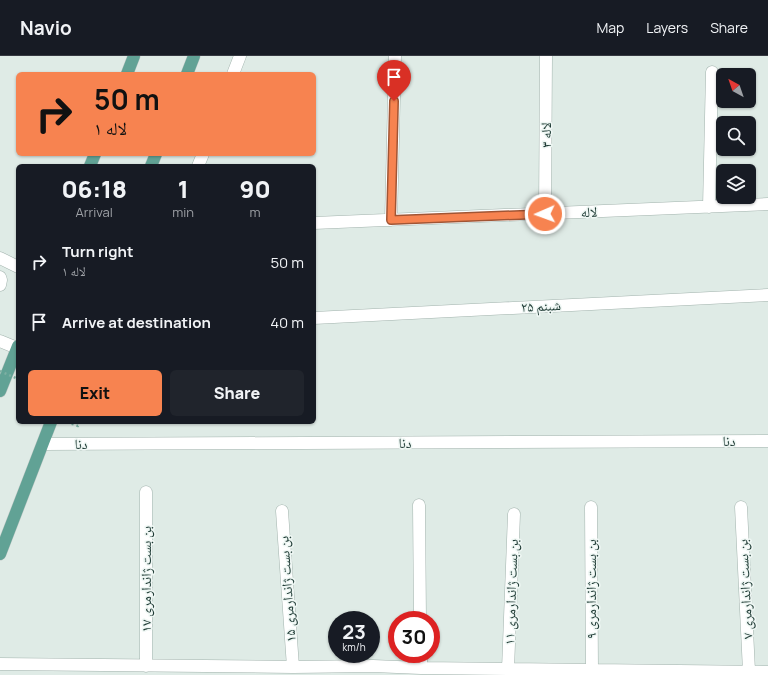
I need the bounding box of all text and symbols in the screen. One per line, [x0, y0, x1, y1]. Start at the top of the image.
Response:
text: Navio [20, 15, 72, 41]
text: Map [596, 18, 624, 37]
text: Layers [646, 18, 688, 37]
text: Share [710, 18, 748, 37]
pin [377, 60, 411, 101]
icon: arrive [383, 66, 405, 88]
north arrow [716, 68, 756, 108]
map controls [716, 68, 756, 204]
text: 50 m [94, 80, 160, 118]
icon: right [28, 88, 80, 140]
text: لاله ۱ [94, 116, 127, 140]
button: search [716, 116, 756, 156]
street label: لاله ۳ [536, 122, 555, 148]
button: layers [716, 164, 756, 204]
text: 06:18 [61, 172, 127, 205]
text: 1 [178, 172, 189, 205]
text: 90 [240, 172, 271, 205]
position arrow [524, 193, 566, 235]
street label: لاله [580, 202, 598, 221]
text: Arrival [76, 203, 113, 221]
text: min [172, 203, 194, 221]
text: m [250, 203, 261, 221]
text: Turn right [62, 241, 133, 262]
icon: right [28, 251, 50, 273]
text: 50 m [270, 252, 304, 273]
text: لاله ۱ [62, 262, 86, 280]
street label: شبنم ۲۵ [520, 295, 562, 317]
icon: arrive [28, 311, 50, 333]
text: Arrive at destination [62, 312, 211, 333]
text: 40 m [270, 312, 304, 333]
button: Exit [28, 370, 162, 416]
button: Share [170, 370, 304, 416]
street label: دنا [722, 431, 736, 450]
street label: دنا [398, 433, 412, 452]
street label: دنا [74, 434, 88, 453]
street label: بن بست ژاندارمری ۱۷ [136, 526, 155, 632]
street label: بن بست ژاندارمری ۱۵ [273, 535, 300, 643]
street label: بن بست ژاندارمری ۱۱ [499, 538, 522, 645]
street label: بن بست ژاندارمری ۷ [732, 538, 757, 639]
street label: بن بست ژاندارمری ۹ [581, 539, 600, 639]
speed limit sign: 30 [388, 611, 440, 663]
text: 23 [342, 618, 366, 645]
text: km/h [342, 640, 366, 654]

